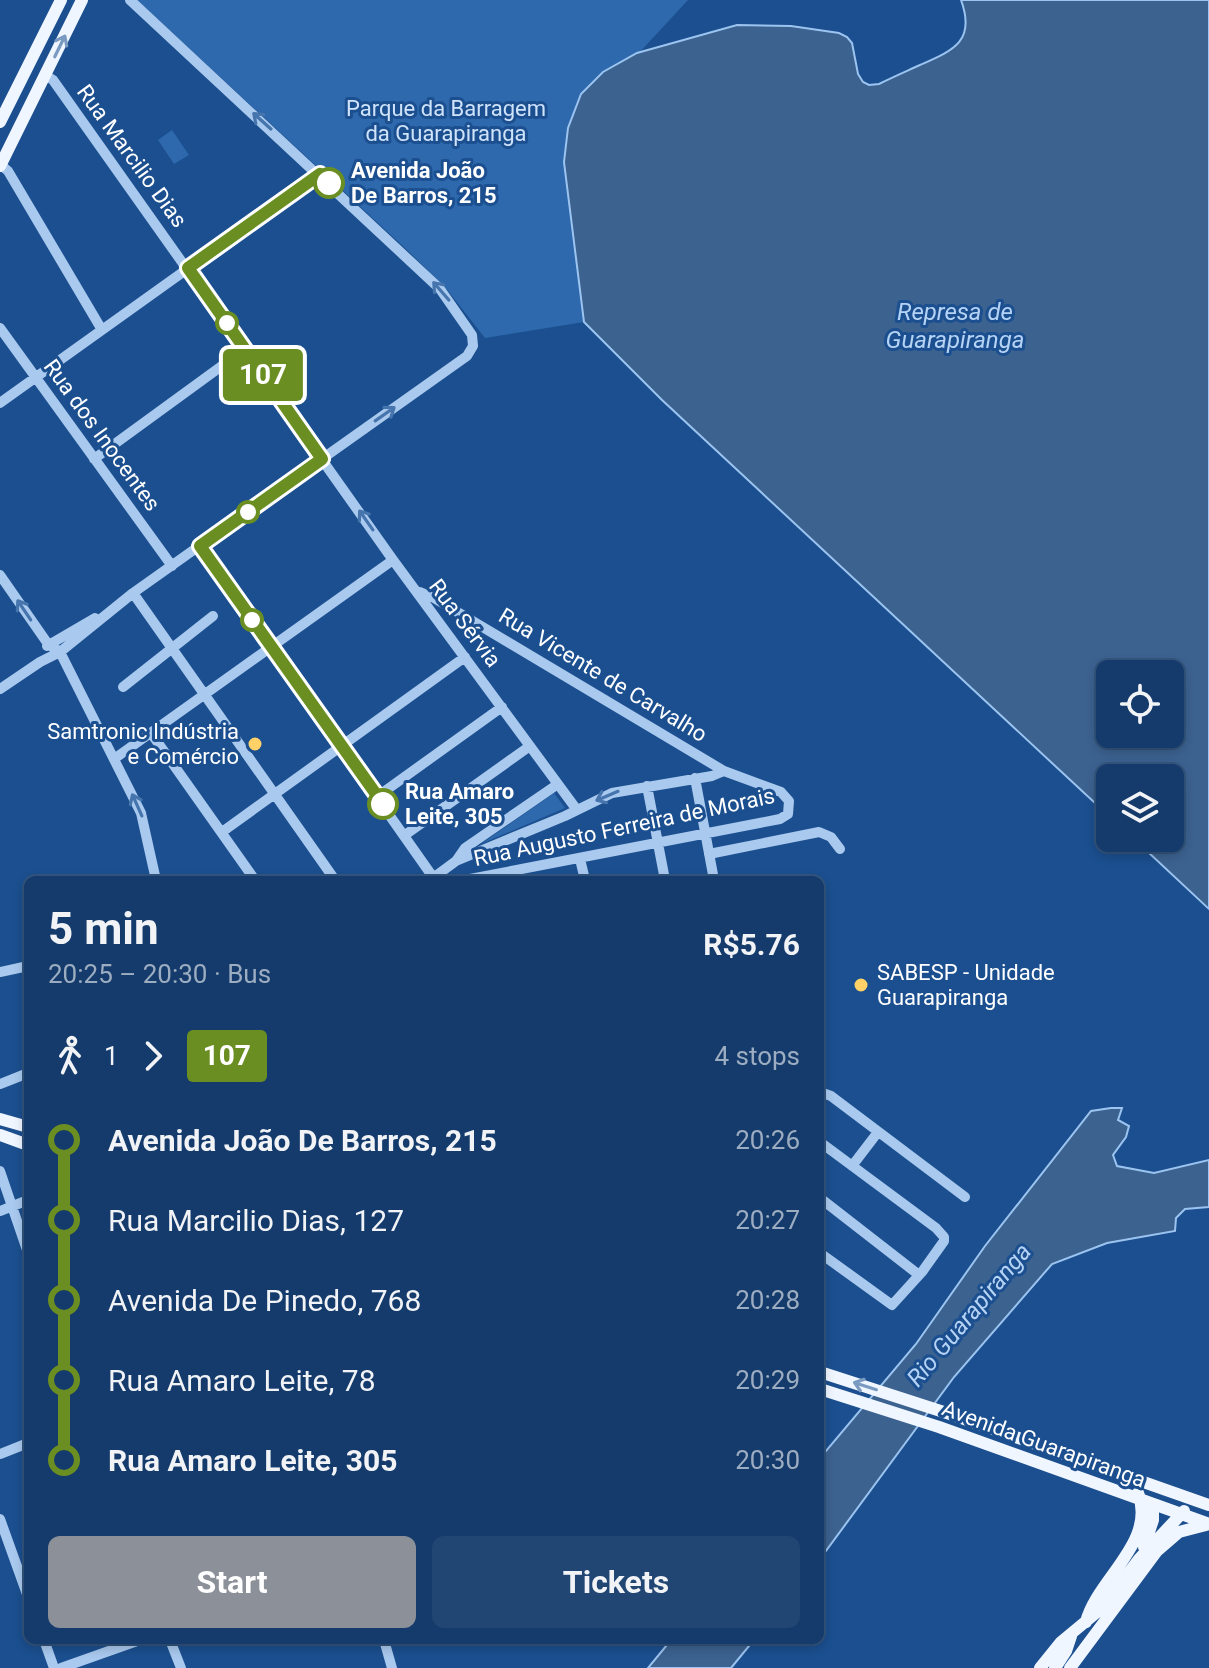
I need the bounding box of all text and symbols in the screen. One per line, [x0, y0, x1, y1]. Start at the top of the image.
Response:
one-way arrow [52, 35, 68, 59]
street label: Rua Marcilio Dias [72, 80, 192, 232]
park label: Parque da Barragem da Guarapiranga [346, 96, 546, 146]
one-way arrow [252, 112, 272, 131]
place label: Avenida João De Barros, 215 [351, 158, 497, 208]
marker: Avenida João De Barros, 215 [314, 168, 344, 198]
one-way arrow [432, 281, 450, 301]
water label: Represa de Guarapiranga [886, 298, 1024, 354]
unlabelled marker [216, 312, 238, 334]
line badge: 107 [217, 349, 309, 401]
street label: Rua dos Inocentes [39, 354, 165, 516]
text: 107 [239, 358, 287, 391]
one-way arrow [374, 406, 396, 422]
unlabelled marker [237, 501, 259, 523]
one-way arrow [358, 510, 375, 532]
street label: Rua Sérvia [424, 574, 506, 672]
one-way arrow [15, 599, 32, 621]
street label: Rua Vicente de Carvalho [495, 603, 711, 747]
unlabelled marker [241, 609, 263, 631]
map controls [1096, 660, 1184, 852]
button: locate [1096, 660, 1184, 748]
place label: Samtronic Indústria e Comércio [47, 719, 239, 769]
marker: Samtronic Indústria e Comércio [246, 735, 264, 753]
button: layers [1096, 764, 1184, 852]
place label: Rua Amaro Leite, 305 [405, 779, 514, 829]
street label: Rua Augusto Ferreira de Morais [471, 783, 777, 871]
marker: Rua Amaro Leite, 305 [368, 789, 398, 819]
one-way arrow [596, 789, 620, 804]
one-way arrow [128, 793, 143, 818]
text: 5 min [48, 903, 159, 955]
text: R$5.76 [703, 927, 800, 962]
text: 20:25 – 20:30 · Bus [48, 959, 271, 989]
place label: SABESP - Unidade Guarapiranga [877, 960, 1055, 1010]
marker: SABESP - Unidade Guarapiranga [852, 976, 870, 994]
icon: walk [48, 1034, 92, 1078]
icon: forward [131, 1034, 175, 1078]
text: 107 [203, 1039, 251, 1072]
text: 1 [104, 1041, 119, 1071]
text: 4 stops [714, 1041, 800, 1071]
text: Avenida João De Barros, 215 [108, 1123, 497, 1158]
text: 20:26 [735, 1125, 800, 1155]
text: Rua Marcilio Dias, 127 [108, 1203, 404, 1238]
text: 20:27 [735, 1205, 800, 1235]
water label: Rio Guarapiranga [901, 1238, 1037, 1392]
text: Avenida De Pinedo, 768 [108, 1283, 421, 1318]
text: 20:28 [735, 1285, 800, 1315]
text: Rua Amaro Leite, 78 [108, 1363, 376, 1398]
text: 20:29 [735, 1365, 800, 1395]
one-way arrow [853, 1378, 879, 1393]
street label: Avenida Guarapiranga [939, 1396, 1149, 1492]
text: Rua Amaro Leite, 305 [108, 1443, 397, 1478]
text: 20:30 [735, 1445, 800, 1475]
button: Start [48, 1536, 416, 1628]
button: Tickets [432, 1536, 800, 1628]

